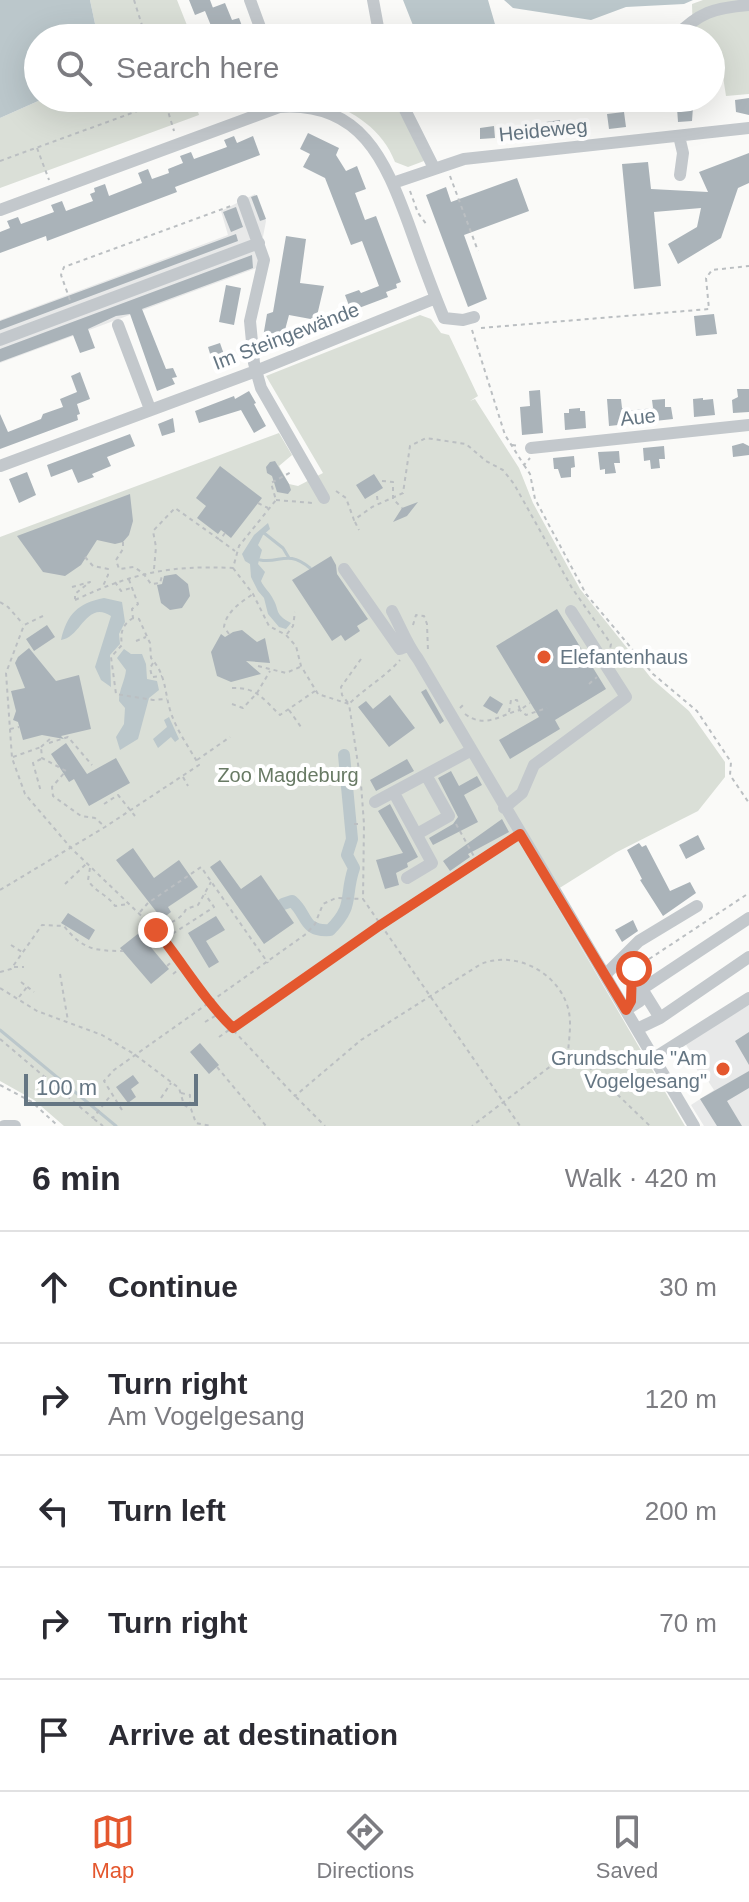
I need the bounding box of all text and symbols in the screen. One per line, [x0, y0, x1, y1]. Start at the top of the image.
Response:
search box [24, 24, 725, 112]
icon: search [52, 46, 96, 90]
text: Search here [116, 51, 279, 84]
street label: Heideweg [498, 114, 588, 146]
street label: Im Steingewände [210, 298, 362, 374]
street label: Aue [619, 404, 657, 430]
place label: Elefantenhaus [560, 646, 688, 668]
marker: Elefantenhaus [535, 648, 553, 666]
park label: Zoo Magdeburg [217, 764, 359, 786]
route end [138, 912, 174, 948]
route start [616, 951, 652, 987]
place label: Grundschule "Am Vogelgesang" [551, 1047, 707, 1092]
marker: Grundschule "Am Vogelgesang" [714, 1060, 732, 1078]
scale bar [24, 1070, 198, 1106]
text: 100 m [36, 1075, 97, 1100]
text: 6 min [32, 1159, 121, 1197]
text: Walk · 420 m [565, 1163, 717, 1193]
icon: ahead [32, 1265, 76, 1309]
text: Continue [108, 1270, 238, 1303]
text: 30 m [659, 1272, 717, 1302]
text: Turn right [108, 1367, 247, 1400]
icon: right [32, 1377, 76, 1421]
text: 120 m [645, 1384, 717, 1414]
text: Am Vogelgesang [108, 1401, 305, 1431]
icon: left [32, 1489, 76, 1533]
text: Turn left [108, 1494, 226, 1527]
text: 200 m [645, 1496, 717, 1526]
icon: right [32, 1601, 76, 1645]
text: Turn right [108, 1606, 247, 1639]
text: 70 m [659, 1608, 717, 1638]
icon: arrive [32, 1713, 76, 1757]
text: Arrive at destination [108, 1718, 398, 1751]
tab: Map [91, 1810, 135, 1884]
tab: Directions [316, 1810, 414, 1884]
tab: Saved [596, 1810, 658, 1884]

